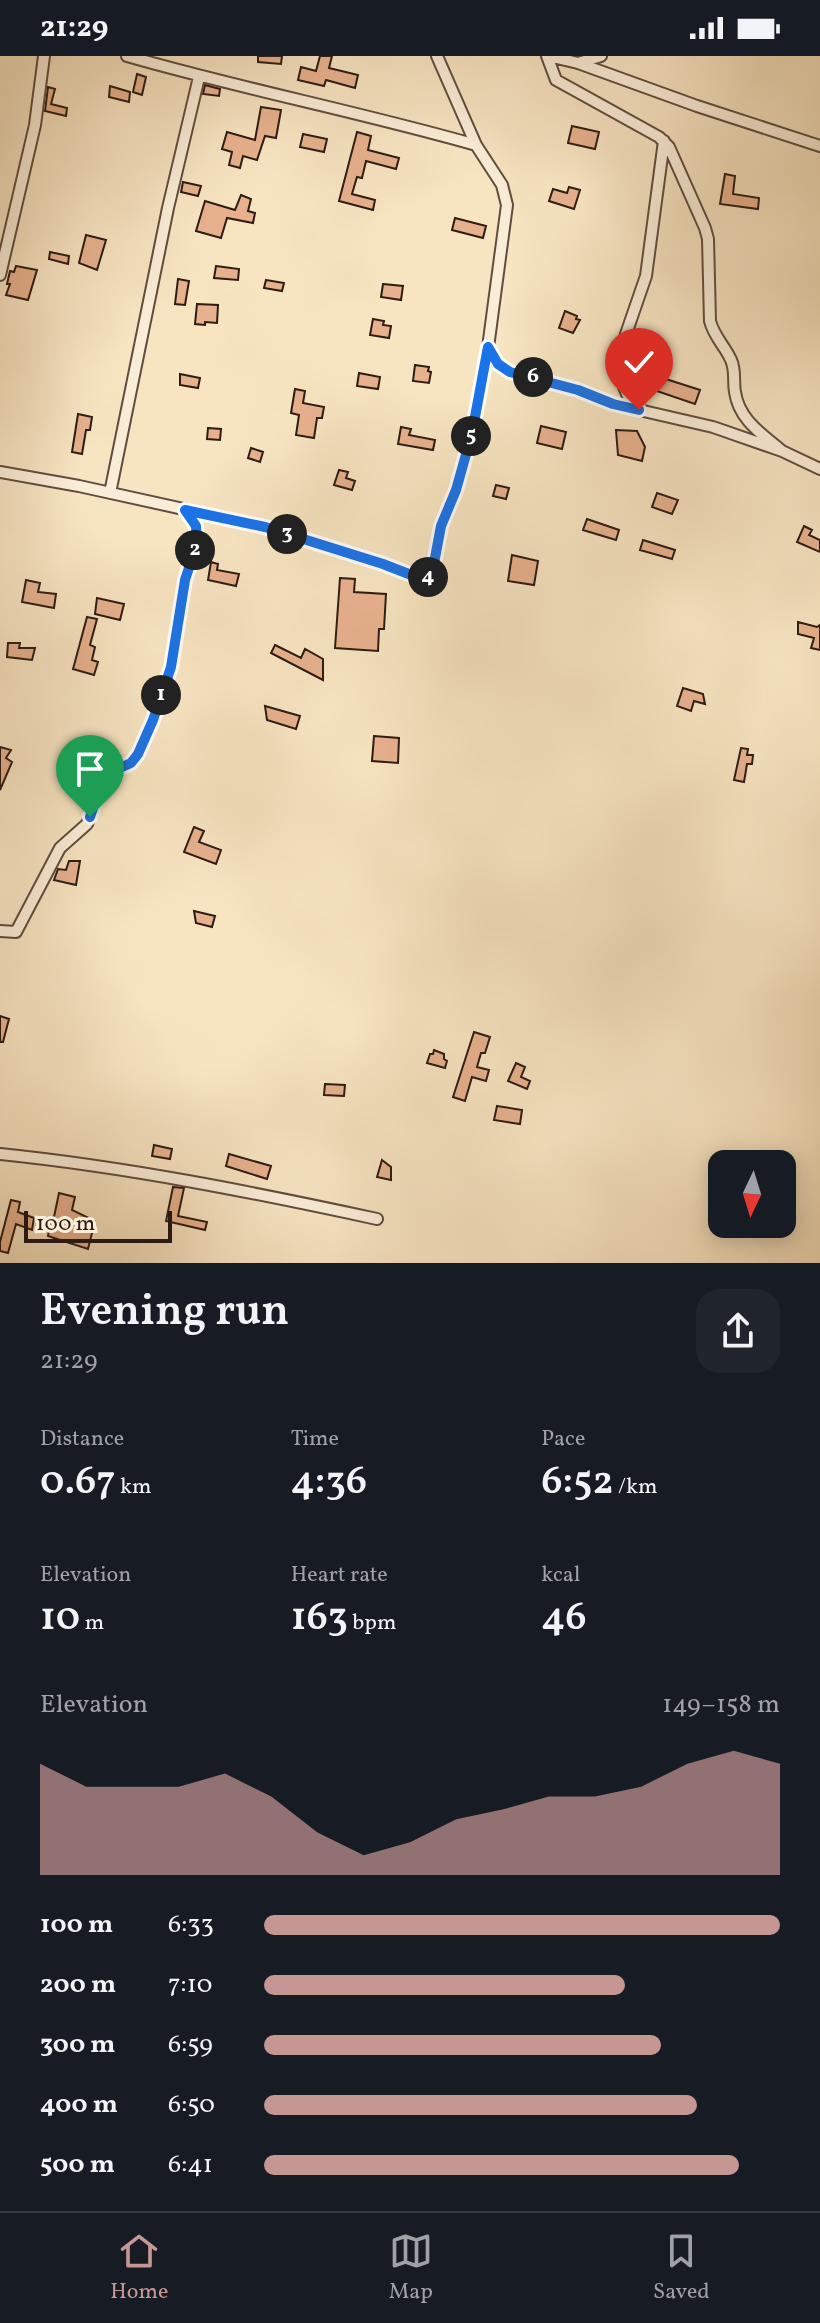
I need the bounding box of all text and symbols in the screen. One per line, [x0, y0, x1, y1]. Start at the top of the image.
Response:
text: 21:29 [40, 7, 108, 49]
pin [605, 328, 673, 410]
icon: check [617, 340, 661, 384]
pin: 6 [513, 357, 553, 397]
text: 6 [527, 361, 539, 392]
pin: 5 [451, 416, 491, 456]
text: 5 [466, 420, 476, 451]
pin: 3 [267, 514, 307, 554]
text: 3 [281, 518, 293, 549]
pin: 2 [175, 530, 215, 570]
text: 2 [189, 534, 201, 565]
pin: 4 [408, 557, 448, 597]
text: 4 [421, 561, 435, 592]
pin: 1 [141, 675, 181, 715]
text: 1 [157, 679, 165, 710]
pin [56, 735, 124, 817]
icon: arrive [68, 747, 112, 791]
north arrow [708, 1150, 796, 1238]
map controls [708, 1150, 796, 1238]
scale bar [24, 1207, 172, 1243]
text: 100 m [36, 1209, 95, 1240]
text: Evening run [40, 1282, 289, 1343]
button: share [696, 1289, 780, 1373]
text: 21:29 [40, 1343, 97, 1379]
text: Distance [40, 1424, 124, 1455]
text: Time [291, 1424, 339, 1455]
text: Pace [541, 1424, 585, 1455]
text: 0.67 [40, 1455, 116, 1511]
text: 4:36 [291, 1455, 367, 1511]
text: 6:52 [541, 1455, 614, 1511]
text: km [116, 1472, 151, 1503]
text: /km [614, 1472, 657, 1503]
text: Elevation [40, 1560, 131, 1591]
text: Heart rate [291, 1560, 388, 1591]
text: kcal [541, 1560, 580, 1591]
text: 10 [40, 1591, 80, 1647]
text: 163 [291, 1591, 348, 1647]
text: 46 [541, 1591, 586, 1647]
text: m [80, 1608, 104, 1639]
text: bpm [348, 1608, 396, 1639]
text: Elevation [40, 1687, 148, 1723]
text: 149–158 m [662, 1687, 780, 1723]
text: 100 m [40, 1907, 113, 1943]
text: 6:33 [168, 1907, 214, 1943]
text: 200 m [40, 1967, 116, 2003]
text: 7:10 [168, 1967, 212, 2003]
text: 300 m [40, 2027, 116, 2063]
text: 6:59 [168, 2027, 213, 2063]
text: 400 m [40, 2087, 118, 2123]
text: 6:50 [168, 2087, 215, 2123]
text: 500 m [40, 2147, 115, 2183]
text: 6:41 [168, 2147, 213, 2183]
tab: Home [110, 2229, 168, 2308]
tab: Map [389, 2229, 433, 2308]
tab: Saved [653, 2229, 710, 2308]

